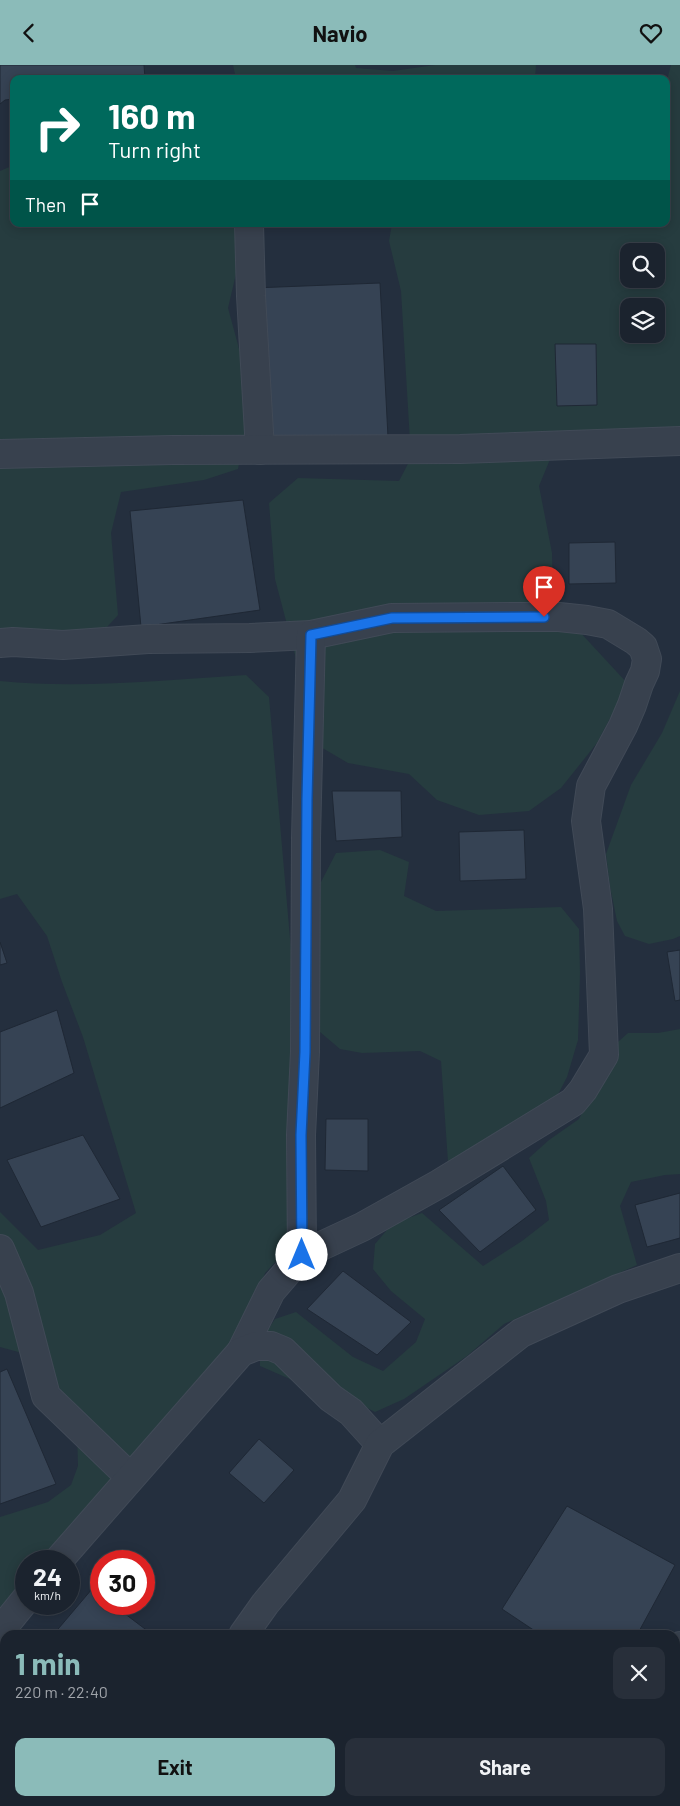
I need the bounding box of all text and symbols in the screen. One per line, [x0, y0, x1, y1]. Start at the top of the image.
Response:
icon: back [15, 19, 43, 47]
icon: heart [637, 19, 665, 47]
text: Navio [312, 20, 368, 46]
text: 160 m [108, 94, 195, 136]
icon: right [25, 95, 90, 160]
text: Turn right [108, 136, 201, 162]
icon: arrive [76, 190, 104, 218]
text: Then [25, 193, 66, 216]
map controls [620, 243, 665, 343]
button: search [620, 243, 665, 288]
button: layers [620, 298, 665, 343]
pin [523, 566, 565, 617]
icon: arrive [530, 573, 558, 601]
position arrow [275, 1228, 327, 1280]
speed limit sign: 30 [90, 1550, 155, 1615]
text: 24 [33, 1561, 62, 1591]
text: km/h [34, 1588, 61, 1602]
text: 1 min [15, 1645, 81, 1681]
button: close [613, 1647, 665, 1699]
text: 220 m · 22:40 [15, 1682, 108, 1701]
button: Exit [15, 1738, 335, 1796]
button: Share [345, 1738, 665, 1796]

